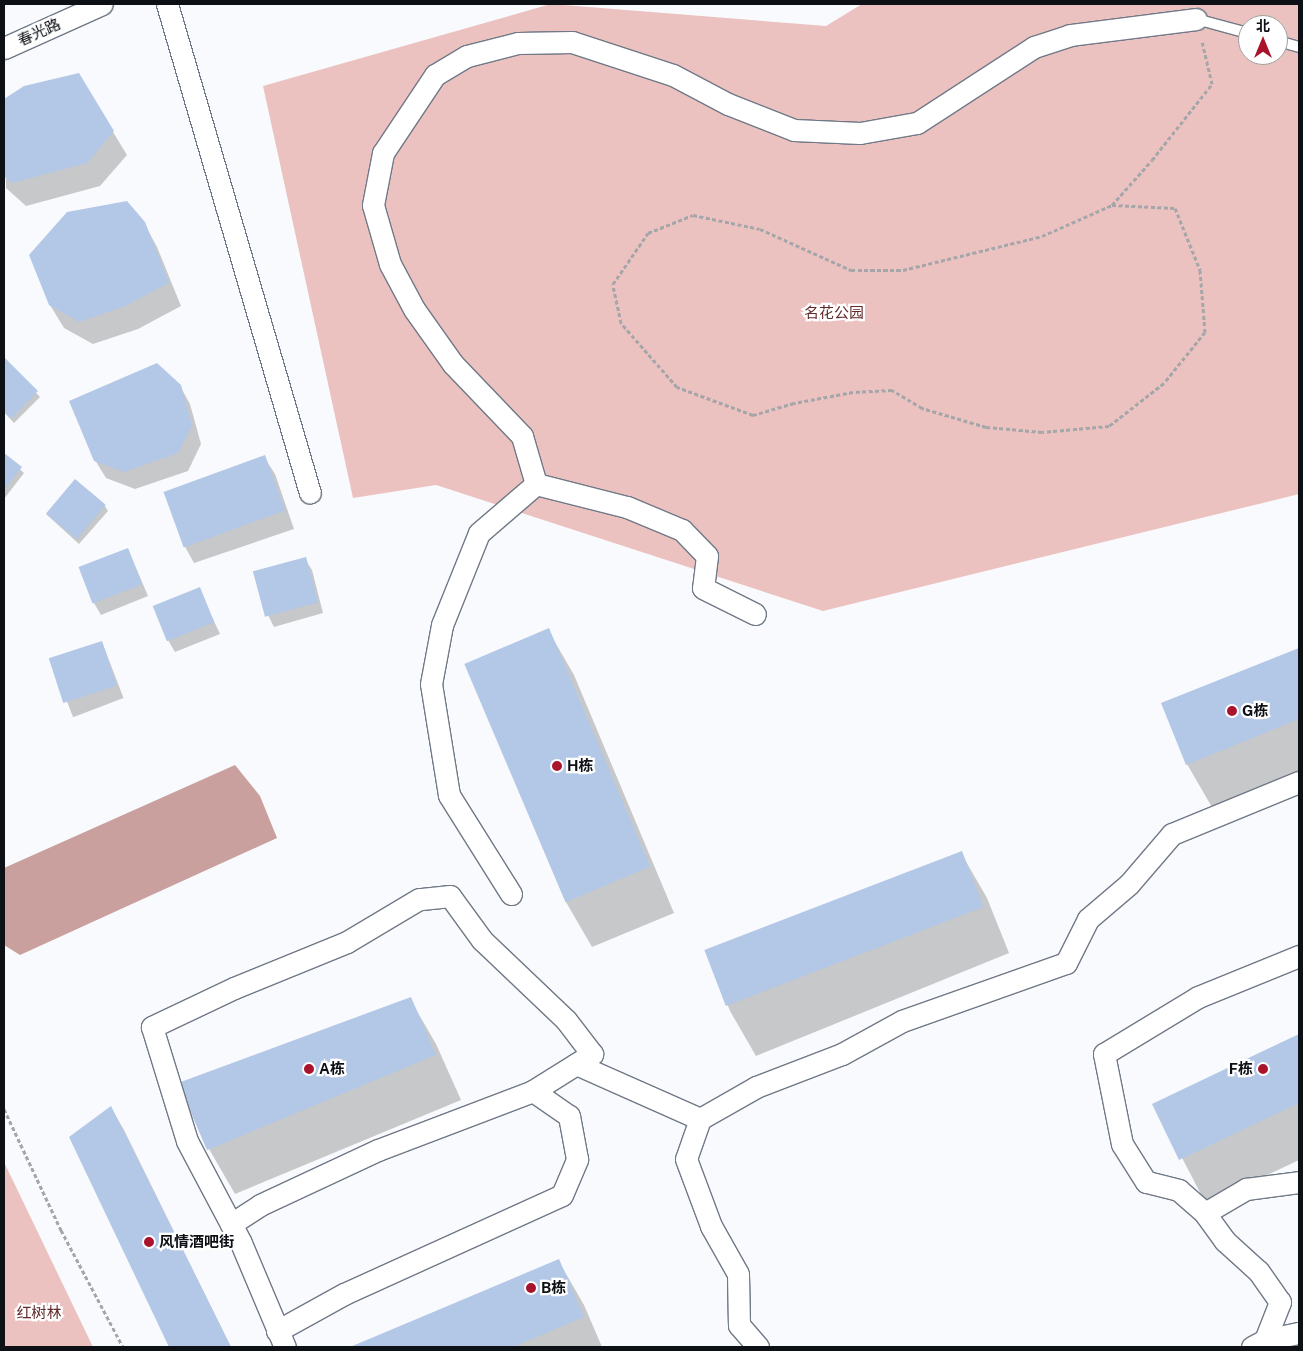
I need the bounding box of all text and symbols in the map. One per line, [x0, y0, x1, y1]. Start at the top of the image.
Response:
street label: 春光路 [15, 15, 63, 49]
north arrow [1238, 15, 1288, 65]
text: 北 [1256, 18, 1270, 34]
park label: 名花公园 [804, 304, 864, 322]
place label: G栋 [1242, 702, 1268, 720]
marker: G栋 [1226, 705, 1238, 717]
place label: H栋 [567, 757, 594, 775]
marker: H栋 [551, 760, 563, 772]
place label: A栋 [319, 1060, 345, 1078]
place label: F栋 [1229, 1060, 1253, 1078]
marker: A栋 [303, 1063, 315, 1075]
marker: F栋 [1257, 1063, 1269, 1075]
place label: 风情酒吧街 [159, 1233, 234, 1251]
marker: 风情酒吧街 [143, 1236, 155, 1248]
place label: B栋 [541, 1279, 566, 1297]
marker: B栋 [525, 1282, 537, 1294]
park label: 红树林 [17, 1304, 61, 1322]

